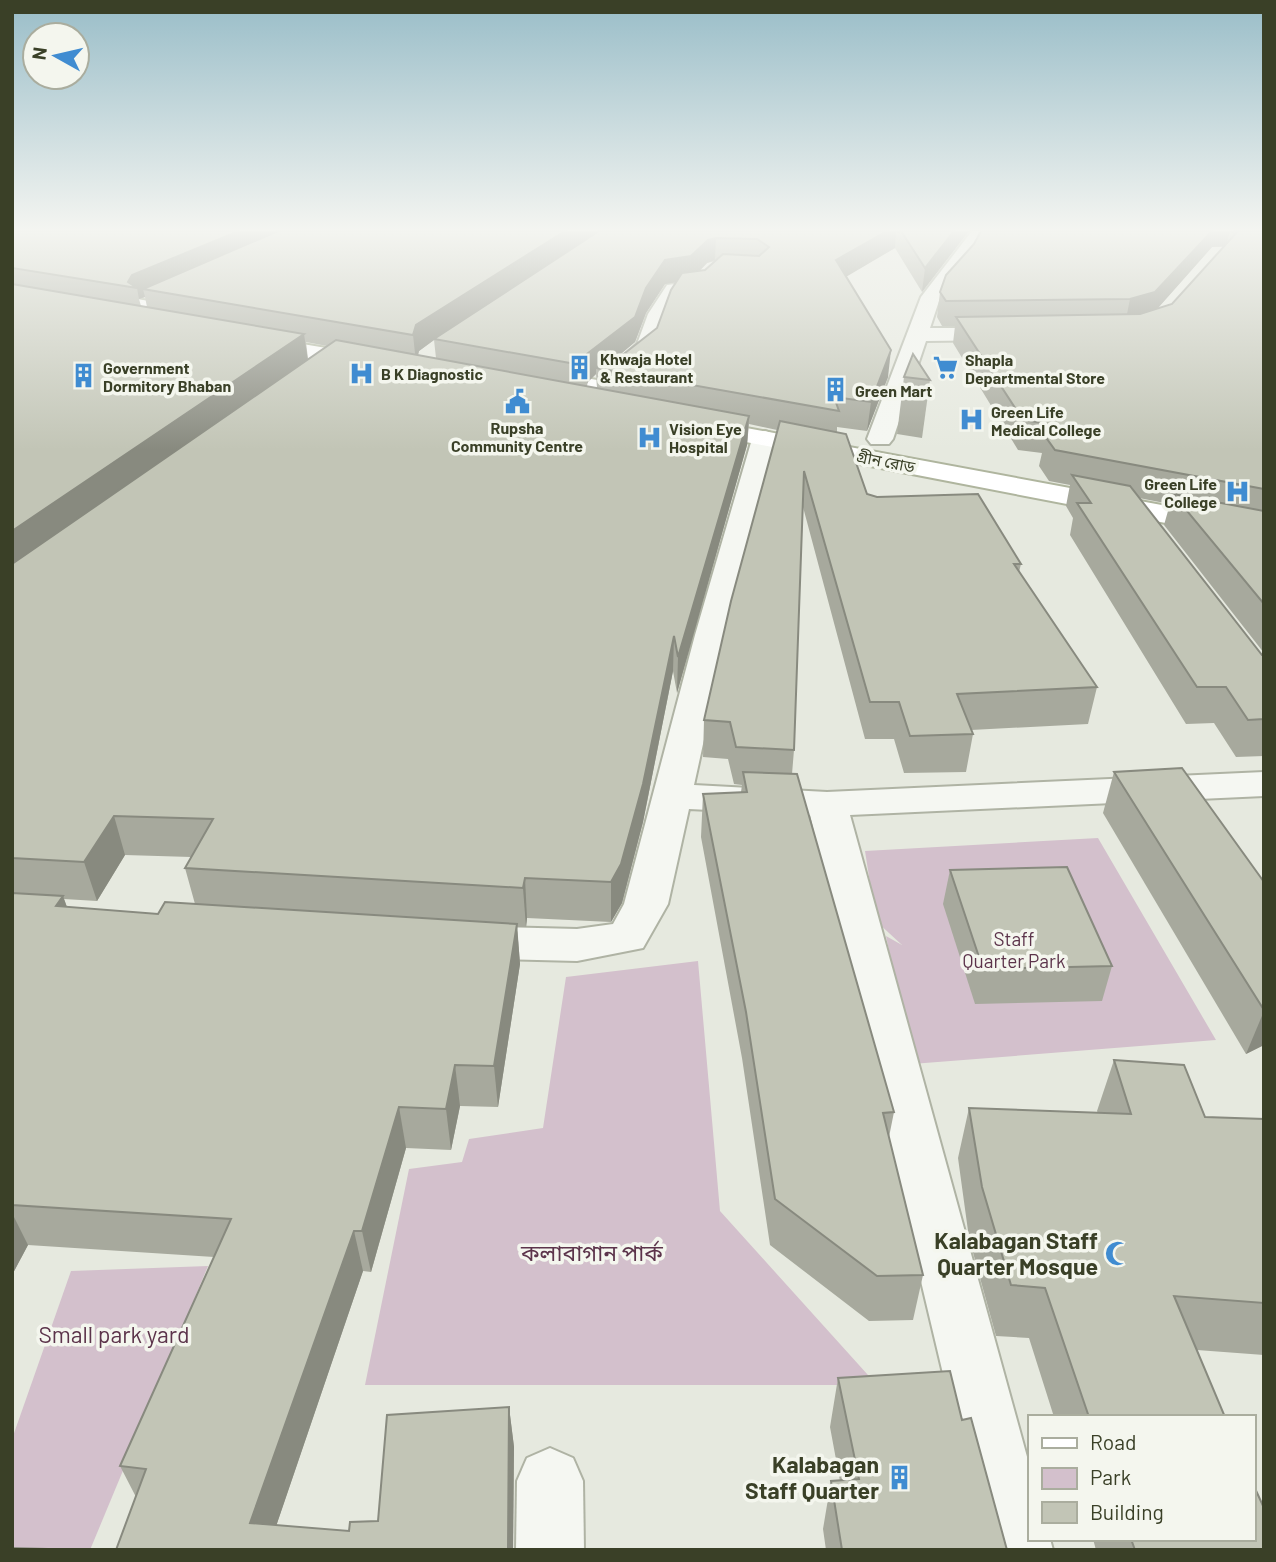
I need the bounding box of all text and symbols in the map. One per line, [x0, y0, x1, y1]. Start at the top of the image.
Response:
north arrow [21, 21, 91, 91]
text: N [26, 46, 51, 61]
place label: Khwaja Hotel & Restaurant [600, 349, 693, 386]
place label: Shapla Departmental Store [965, 350, 1105, 387]
building icon: Khwaja Hotel & Restaurant [566, 353, 594, 381]
supermarket icon: Shapla Departmental Store [931, 354, 959, 382]
place label: Government Dormitory Bhaban [103, 358, 231, 395]
hospital icon: B K Diagnostic [347, 359, 375, 387]
building icon: Government Dormitory Bhaban [69, 362, 97, 390]
place label: B K Diagnostic [381, 364, 483, 383]
building icon: Green Mart [821, 376, 849, 404]
place label: Green Mart [855, 381, 932, 400]
public building icon: Rupsha Community Centre [503, 387, 531, 415]
place label: Green Life Medical College [991, 402, 1102, 439]
hospital icon: Green Life Medical College [957, 406, 985, 434]
place label: Rupsha Community Centre [451, 418, 583, 455]
place label: Vision Eye Hospital [669, 419, 742, 456]
hospital icon: Vision Eye Hospital [635, 423, 663, 451]
street label: গ্রীন রোড [855, 446, 917, 476]
place label: Green Life College [1144, 474, 1217, 511]
hospital icon: Green Life College [1223, 478, 1251, 506]
park label: Staff Quarter Park [963, 927, 1065, 972]
place label: Kalabagan Staff Quarter Mosque [934, 1226, 1098, 1280]
park label: কলাবাগান পার্ক [520, 1238, 663, 1266]
mosque icon: Kalabagan Staff Quarter Mosque [1104, 1239, 1132, 1267]
park label: Small park yard [38, 1320, 190, 1348]
legend [1028, 1415, 1255, 1541]
text: Road [1090, 1429, 1136, 1454]
place label: Kalabagan Staff Quarter [745, 1450, 879, 1504]
building icon: Kalabagan Staff Quarter [885, 1463, 913, 1491]
text: Park [1090, 1464, 1131, 1489]
text: Building [1090, 1499, 1164, 1524]

